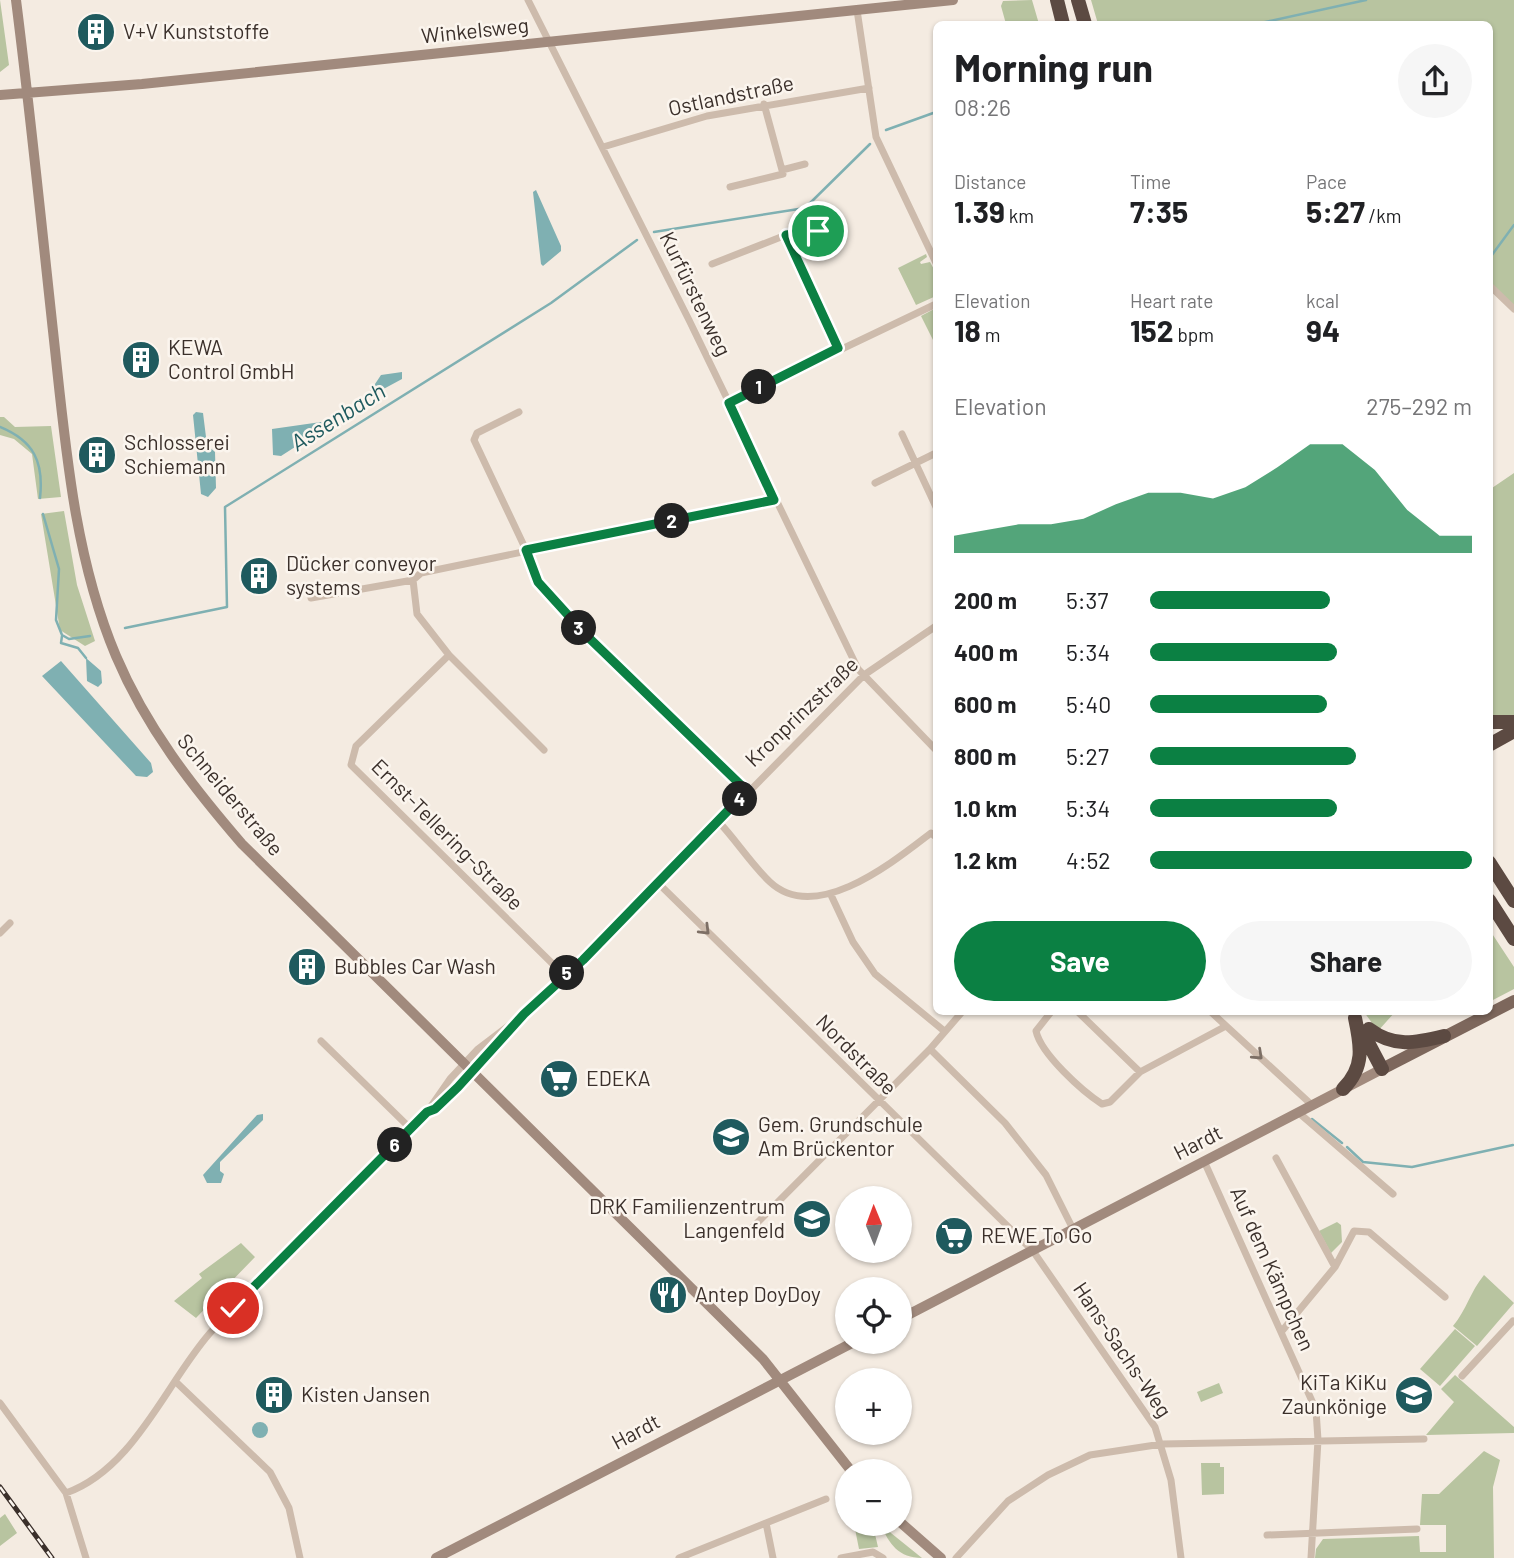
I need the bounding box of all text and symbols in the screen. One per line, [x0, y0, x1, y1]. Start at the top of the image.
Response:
building icon: V+V Kunststoffe [75, 11, 117, 53]
street label: Winkelsweg [420, 11, 530, 48]
place label: V+V Kunststoffe [123, 18, 269, 43]
text: Morning run [954, 44, 1153, 90]
button: share [1398, 44, 1472, 118]
street label: Ostlandstraße [666, 69, 796, 120]
text: 08:26 [954, 93, 1011, 121]
text: Distance [954, 170, 1026, 193]
text: Time [1130, 170, 1171, 193]
text: Pace [1306, 170, 1347, 193]
text: 1.39 [954, 193, 1005, 229]
text: 7:35 [1130, 193, 1188, 229]
text: 5:27 [1306, 193, 1365, 229]
pin [788, 201, 848, 261]
text: km [1005, 204, 1034, 227]
text: /km [1365, 204, 1401, 227]
icon: arrive [799, 212, 837, 250]
street label: Kurfürstenweg [655, 227, 737, 360]
text: Elevation [954, 289, 1031, 312]
text: Heart rate [1130, 289, 1213, 312]
text: kcal [1306, 289, 1339, 312]
text: 18 [954, 312, 981, 348]
text: 152 [1130, 312, 1174, 348]
text: 94 [1306, 312, 1340, 348]
text: m [981, 323, 1000, 346]
text: bpm [1174, 323, 1214, 346]
place label: KEWA Control GmbH [168, 334, 295, 383]
building icon: KEWA Control GmbH [120, 339, 162, 381]
pin: 1 [742, 370, 776, 404]
text: 1 [755, 375, 762, 398]
water label: Assenbach [285, 376, 390, 456]
text: Elevation [954, 392, 1047, 420]
text: 275–292 m [1366, 392, 1472, 420]
place label: Schlosserei Schiemann [124, 429, 230, 478]
building icon: Schlosserei Schiemann [76, 434, 118, 476]
pin: 2 [654, 504, 690, 538]
text: 2 [666, 509, 677, 532]
place label: Dücker conveyor systems [286, 550, 437, 599]
building icon: Dücker conveyor systems [238, 555, 280, 597]
text: 200 m [954, 586, 1017, 614]
text: 5:37 [1066, 586, 1108, 614]
pin: 3 [562, 610, 596, 646]
text: 3 [573, 616, 584, 639]
text: 400 m [954, 638, 1018, 666]
text: 5:34 [1066, 638, 1110, 666]
street label: Kronprinzstraße [739, 651, 863, 771]
text: 600 m [954, 690, 1016, 718]
text: 5:40 [1066, 690, 1111, 718]
street label: Schneiderstraße [173, 728, 289, 860]
text: 800 m [954, 742, 1016, 770]
text: 5:27 [1066, 742, 1109, 770]
street label: Ernst-Tellering-Straße [367, 753, 529, 915]
pin: 4 [722, 782, 758, 816]
text: 4 [734, 787, 745, 810]
text: 1.0 km [954, 794, 1017, 822]
text: 5:34 [1066, 794, 1110, 822]
text: 1.2 km [954, 846, 1017, 874]
text: 4:52 [1066, 846, 1111, 874]
button: Save [954, 921, 1206, 1001]
button: Share [1220, 921, 1472, 1001]
one-way arrow [697, 922, 710, 935]
building icon: Bubbles Car Wash [286, 946, 328, 988]
place label: Bubbles Car Wash [334, 953, 496, 978]
pin: 5 [550, 956, 584, 990]
text: 5 [561, 961, 572, 984]
street label: Nordstraße [812, 1008, 903, 1099]
one-way arrow [1250, 1047, 1263, 1060]
supermarket icon: EDEKA [538, 1058, 580, 1100]
place label: EDEKA [586, 1065, 651, 1090]
place label: Gem. Grundschule Am Brückentor [758, 1111, 923, 1160]
school or university icon: Gem. Grundschule Am Brückentor [710, 1116, 752, 1158]
street label: Hardt [1169, 1119, 1226, 1164]
pin: 6 [378, 1128, 412, 1162]
text: 6 [389, 1133, 400, 1156]
street label: Auf dem Kämpchen [1226, 1183, 1321, 1354]
north arrow [835, 1186, 912, 1264]
map controls [835, 1186, 912, 1536]
place label: DRK Familienzentrum Langenfeld [589, 1193, 785, 1242]
school or university icon: DRK Familienzentrum Langenfeld [791, 1198, 833, 1240]
supermarket icon: REWE To Go [933, 1215, 975, 1257]
place label: REWE To Go [981, 1222, 1092, 1247]
restaurant icon: Antep DoyDoy [647, 1274, 689, 1316]
button: locate [835, 1277, 912, 1354]
street label: Hans-Sachs-Weg [1069, 1277, 1178, 1421]
pin [203, 1278, 263, 1338]
place label: Antep DoyDoy [695, 1281, 821, 1306]
icon: check [214, 1289, 252, 1327]
button: + [835, 1368, 912, 1445]
place label: KiTa KiKu Zaunkönige [1282, 1369, 1387, 1418]
building icon: Kisten Jansen [253, 1374, 295, 1416]
school or university icon: KiTa KiKu Zaunkönige [1393, 1374, 1435, 1416]
place label: Kisten Jansen [301, 1381, 430, 1406]
street label: Hardt [607, 1408, 664, 1454]
button: − [835, 1459, 912, 1536]

